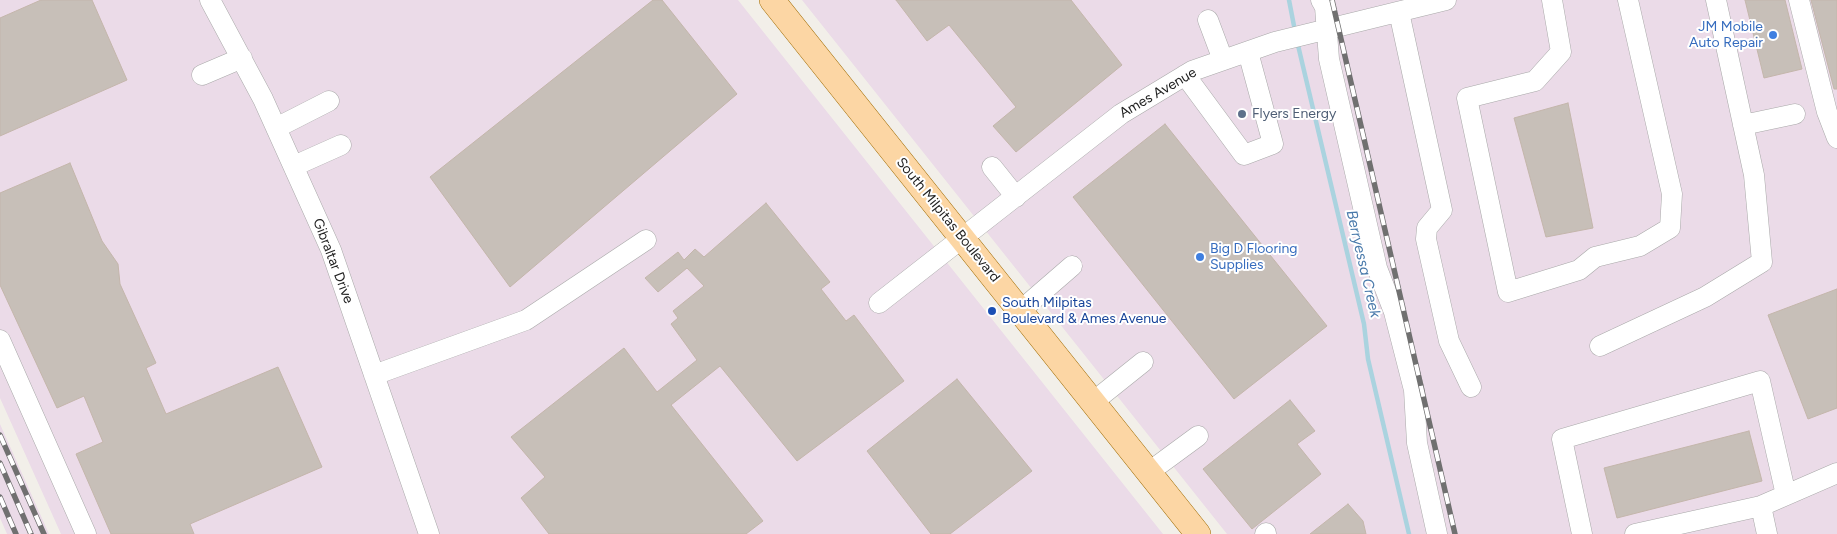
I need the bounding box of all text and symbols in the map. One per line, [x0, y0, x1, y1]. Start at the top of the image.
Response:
place label: JM Mobile Auto Repair [1689, 19, 1763, 52]
marker: JM Mobile Auto Repair [1767, 29, 1779, 41]
street label: Ames Avenue [1116, 64, 1200, 122]
place label: Flyers Energy [1252, 106, 1336, 122]
marker: Flyers Energy [1236, 108, 1248, 120]
street label: South Milpitas Boulevard [893, 154, 1003, 286]
water label: Berryessa Creek [1342, 209, 1384, 319]
street label: Gibraltar Drive [309, 216, 357, 306]
place label: Big D Flooring Supplies [1210, 241, 1297, 274]
marker: Big D Flooring Supplies [1194, 251, 1206, 263]
place label: South Milpitas Boulevard & Ames Avenue [1002, 295, 1167, 328]
marker: South Milpitas Boulevard & Ames Avenue [986, 305, 998, 317]

